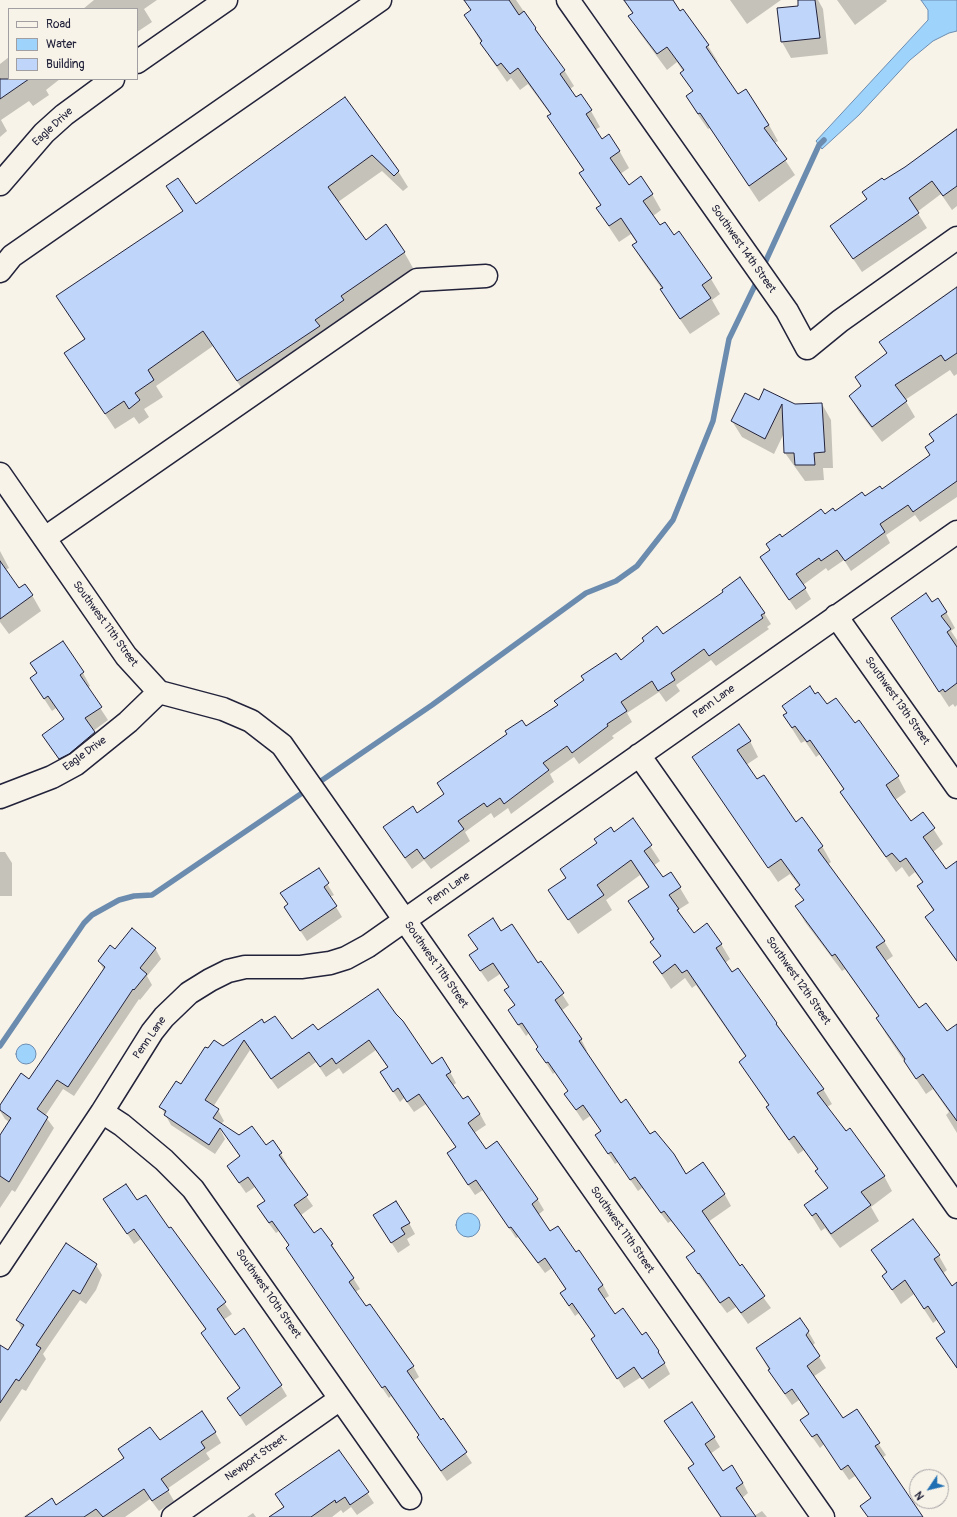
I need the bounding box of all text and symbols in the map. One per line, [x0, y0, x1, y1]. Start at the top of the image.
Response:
legend [8, 8, 138, 80]
text: Road [46, 17, 71, 32]
text: Water [46, 37, 77, 52]
text: Building [46, 57, 85, 72]
street label: Eagle Drive [30, 105, 76, 149]
street label: Southwest 14th Street [708, 202, 778, 296]
street label: Southwest 11th Street [70, 579, 140, 669]
street label: Southwest 13th Street [862, 655, 932, 747]
street label: Penn Lane [690, 682, 738, 722]
street label: Eagle Drive [61, 734, 109, 774]
street label: Penn Lane [425, 870, 473, 908]
street label: Southwest 11th Street [401, 919, 471, 1011]
street label: Southwest 12th Street [763, 934, 833, 1028]
street label: Penn Lane [131, 1014, 169, 1062]
street label: Southwest 11th Street [587, 1184, 657, 1276]
street label: Southwest 10th Street [232, 1247, 304, 1341]
street label: Newport Street [223, 1432, 289, 1484]
north arrow [909, 1469, 949, 1509]
text: N [912, 1489, 927, 1502]

